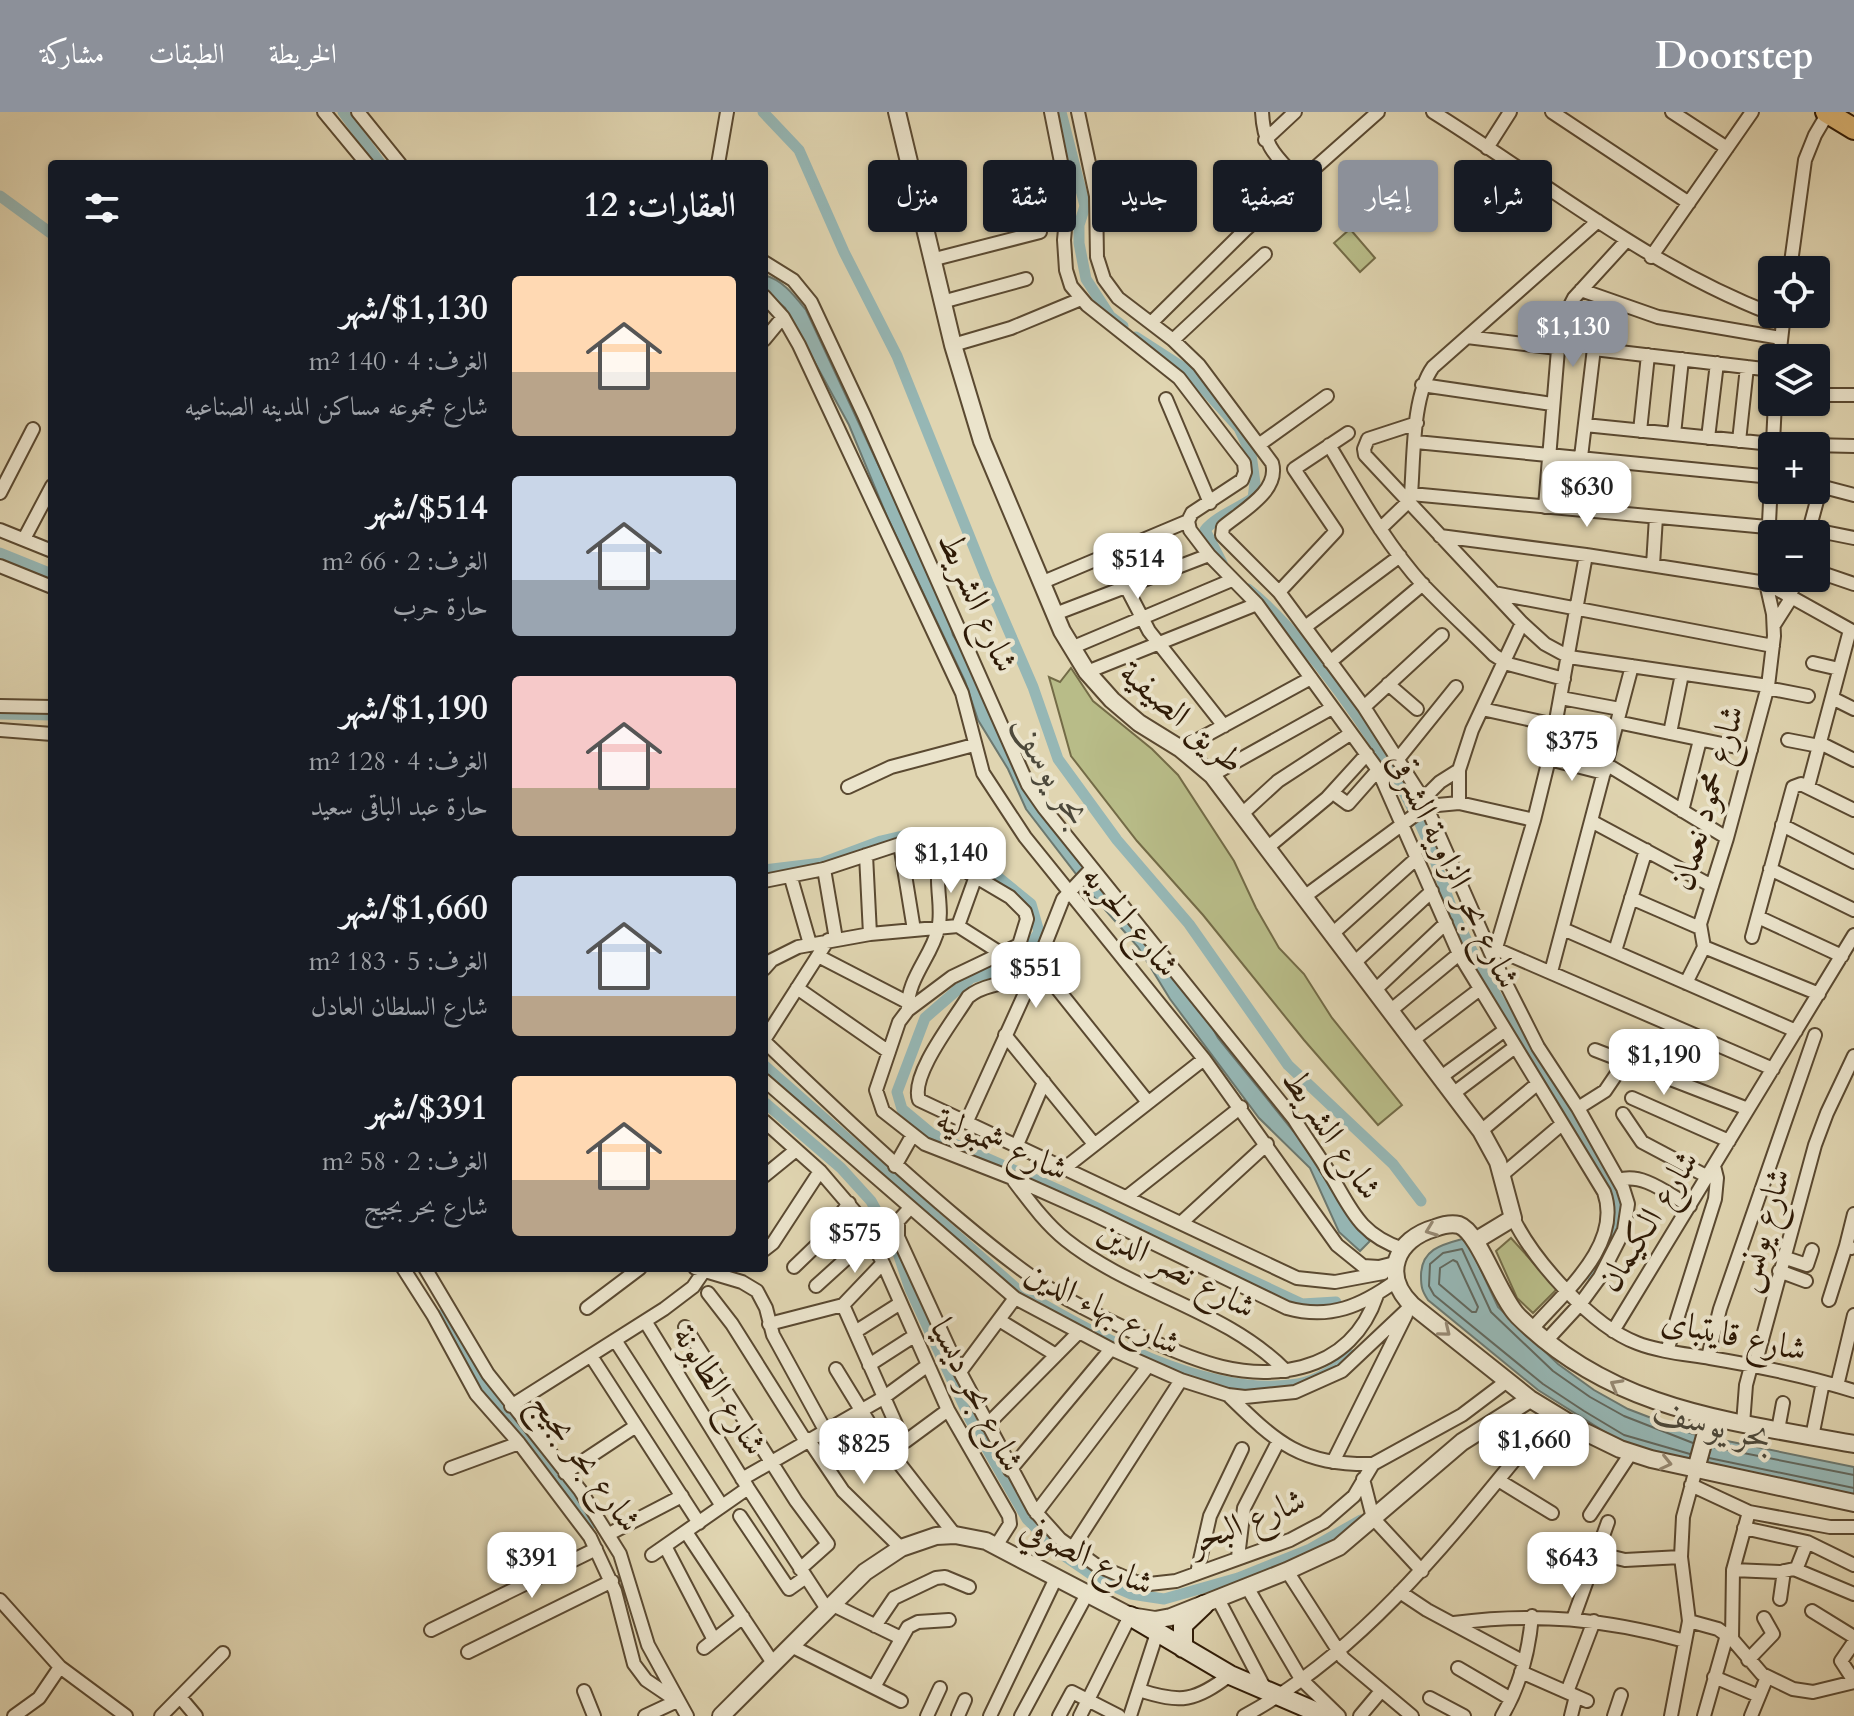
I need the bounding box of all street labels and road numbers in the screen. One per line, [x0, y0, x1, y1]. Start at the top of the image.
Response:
street label: شارع الشريط [922, 524, 1029, 682]
street label: طريق الصيفية [1110, 650, 1254, 784]
street label: شارع محمود نعمان [1659, 700, 1760, 898]
street label: شارع بحر الزاوية الشرقى [1372, 744, 1531, 998]
street label: شارع الحريه [1068, 855, 1190, 990]
street label: شارع الشريط [1267, 1059, 1393, 1212]
street label: شارع شمبولية [927, 1096, 1075, 1197]
street label: شارع الكيمان [1586, 1141, 1714, 1303]
street label: شارع يونس [1722, 1163, 1806, 1299]
street label: شارع نصر الدين [1088, 1208, 1264, 1334]
street label: شارع بهاء الدين [1015, 1249, 1189, 1371]
street label: شارع قايتباى [1656, 1297, 1811, 1378]
street label: شارع بحر ديسيا [914, 1310, 1035, 1482]
street label: شارع الطابونة [658, 1316, 778, 1467]
street label: شارع بحر بجيج [514, 1383, 652, 1545]
street label: شارع البحر [1179, 1477, 1314, 1571]
street label: شارع الصوفي [1011, 1505, 1161, 1611]

